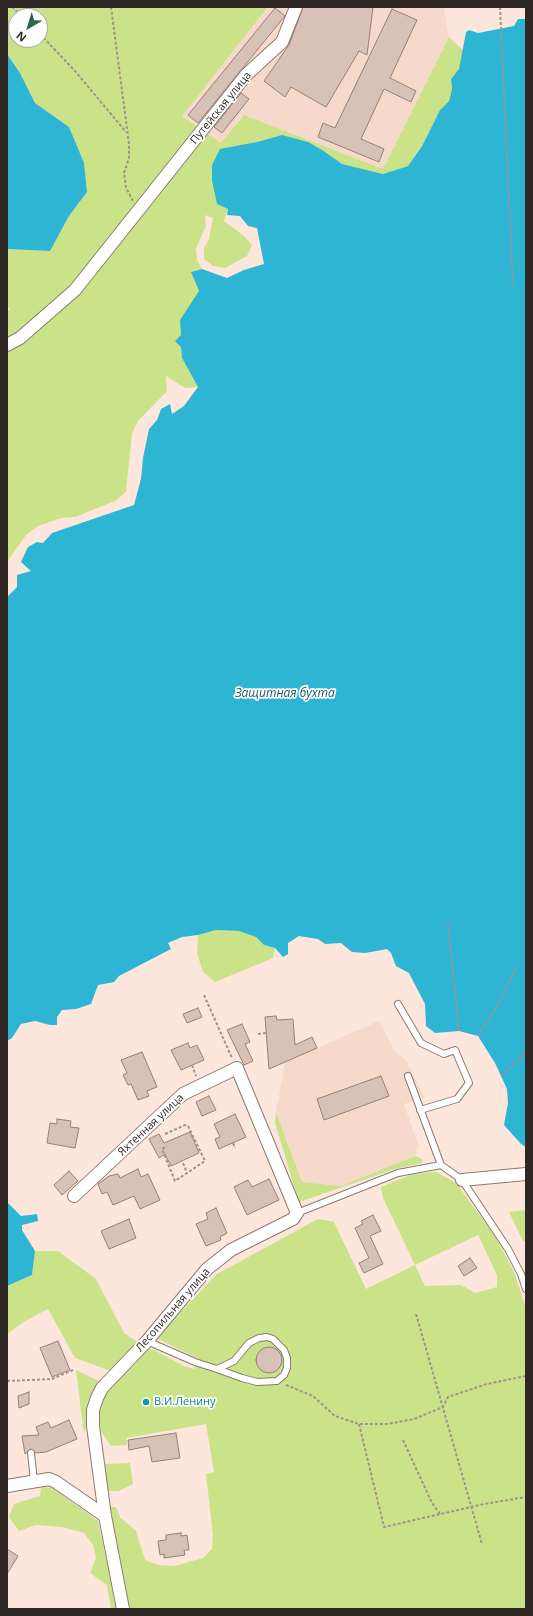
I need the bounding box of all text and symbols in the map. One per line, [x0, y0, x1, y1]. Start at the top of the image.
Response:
north arrow [8, 8, 48, 48]
text: N [13, 28, 29, 46]
street label: Путейская улица [188, 69, 254, 147]
water label: Защитная бухта [235, 687, 335, 701]
street label: Яхтенная улица [115, 1091, 187, 1159]
street label: Лесопильная улица [133, 1266, 213, 1354]
place label: В.И.Ленину [154, 1395, 216, 1409]
marker: В.И.Ленину [141, 1397, 151, 1407]

